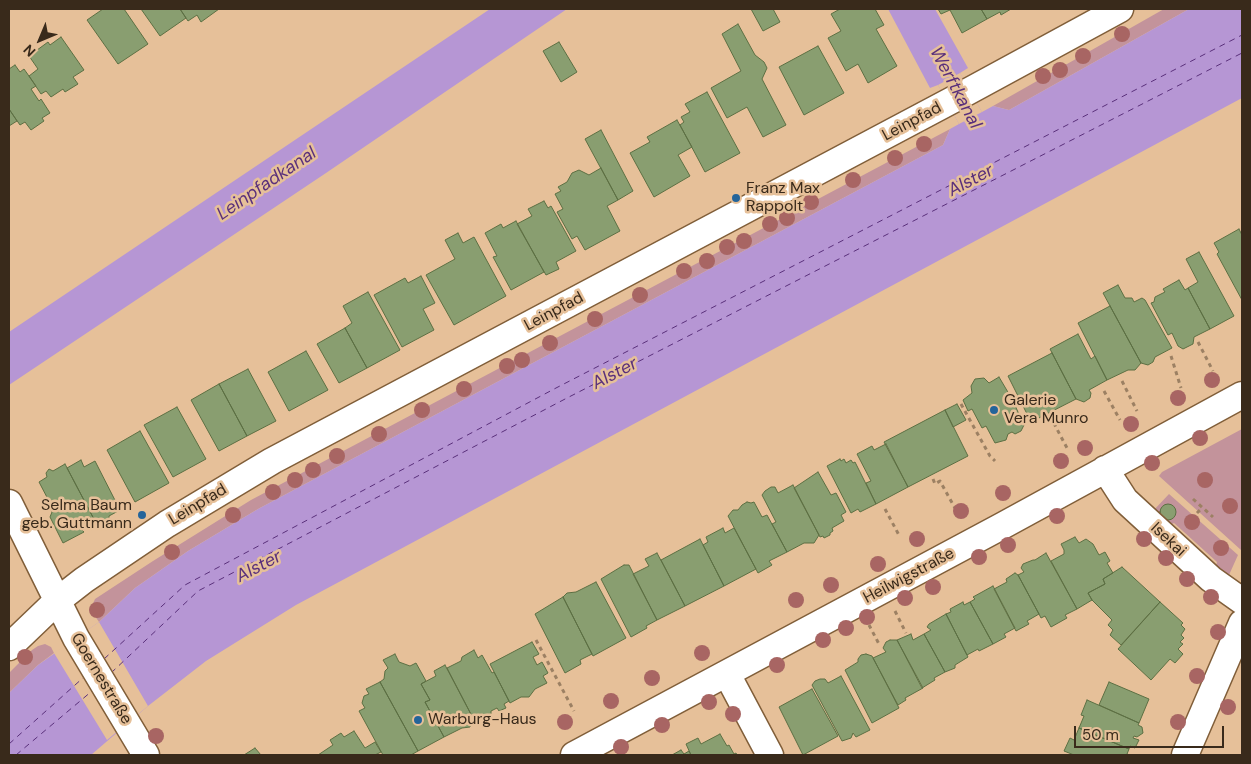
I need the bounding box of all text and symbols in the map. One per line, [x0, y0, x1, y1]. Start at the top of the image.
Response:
north arrow [15, 15, 65, 65]
text: N [19, 41, 39, 61]
water label: Werftkanal [924, 43, 986, 133]
street label: Leinpfad [879, 98, 945, 146]
water label: Leinpfadkanal [213, 143, 321, 225]
water label: Alster [945, 160, 997, 202]
place label: Franz Max Rappolt [746, 179, 820, 217]
marker: Franz Max Rappolt [730, 192, 742, 204]
street label: Leinpfad [521, 288, 587, 336]
water label: Alster [589, 353, 641, 395]
place label: Galerie Vera Munro [1004, 391, 1089, 429]
marker: Galerie Vera Munro [988, 404, 1000, 416]
street label: Leinpfad [166, 480, 230, 530]
place label: Selma Baum geb. Guttmann [22, 496, 132, 534]
marker: Selma Baum geb. Guttmann [136, 509, 148, 521]
street label: Isekai [1146, 519, 1190, 561]
street label: Heilwigstraße [860, 544, 958, 608]
water label: Alster [233, 546, 285, 588]
street label: Goernestraße [66, 630, 136, 728]
place label: Warburg-Haus [428, 710, 537, 730]
marker: Warburg-Haus [412, 714, 424, 726]
scale bar [1076, 716, 1226, 748]
text: 50 m [1082, 725, 1119, 745]

